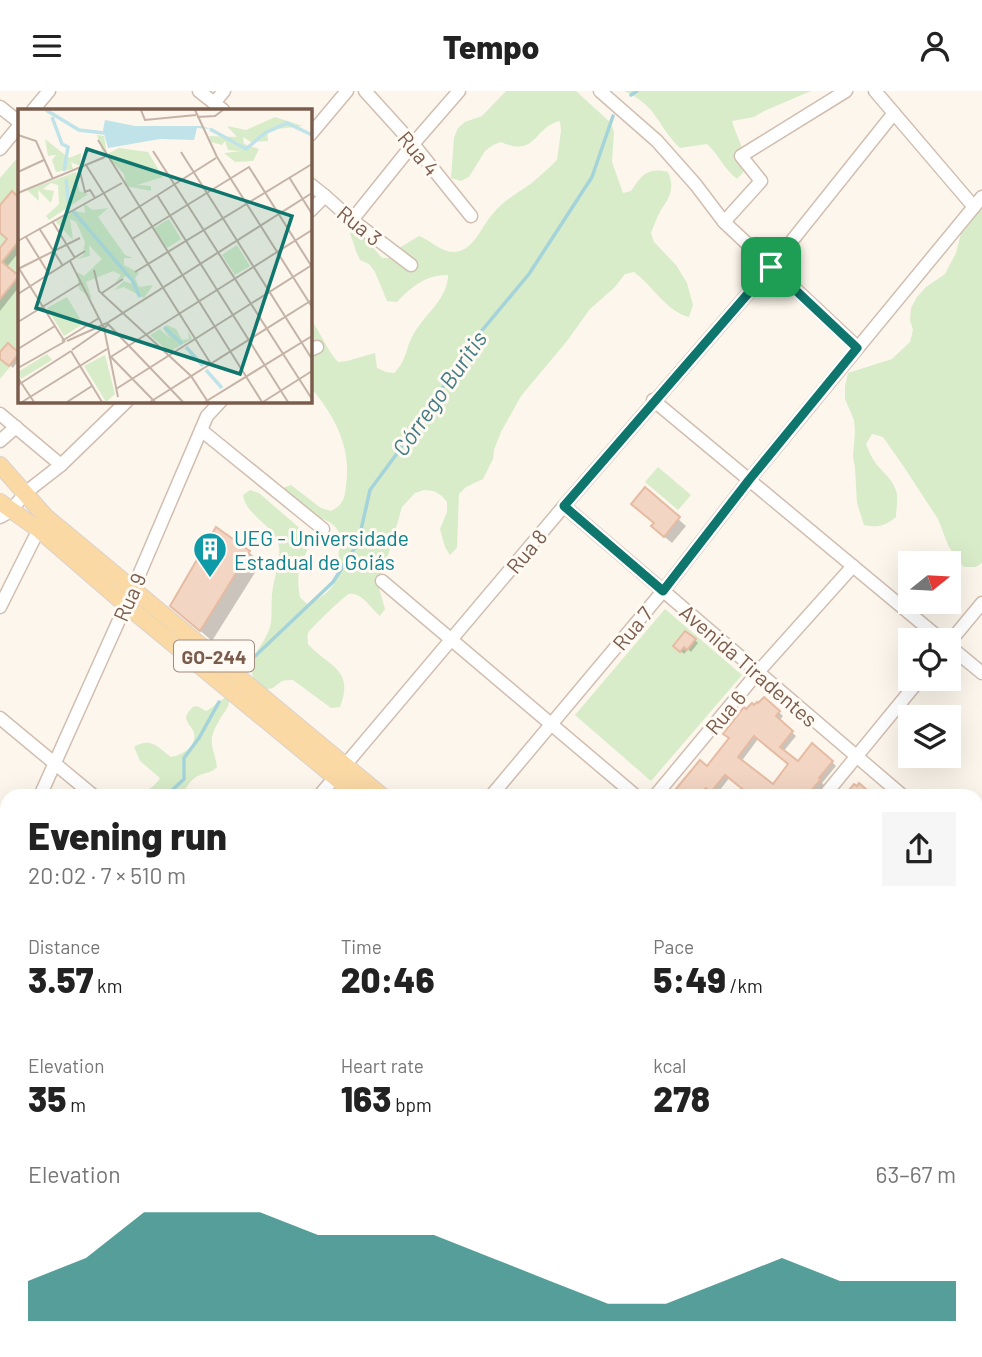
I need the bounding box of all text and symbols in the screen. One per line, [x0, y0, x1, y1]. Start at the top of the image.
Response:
icon: menu [28, 27, 66, 65]
text: Tempo [443, 27, 539, 65]
icon: person [916, 27, 954, 65]
inset map [18, 109, 312, 403]
street label: Rua 4 [393, 126, 445, 180]
street label: Rua 3 [333, 200, 387, 250]
pin [741, 237, 801, 297]
icon: arrive [752, 248, 790, 286]
water label: Córrego Buritis [386, 325, 493, 461]
street label: Rua 8 [500, 524, 552, 578]
place label: UEG - Universidade Estadual de Goiás [234, 525, 409, 574]
building icon: UEG - Universidade Estadual de Goiás [191, 530, 229, 579]
north arrow [898, 551, 961, 614]
map controls [898, 551, 961, 768]
street label: Rua 9 [107, 569, 151, 625]
street label: Avenida Tiradentes [675, 599, 823, 731]
street label: Rua 7 [607, 601, 657, 655]
button: locate [898, 628, 961, 691]
road number: GO-244 [174, 641, 254, 671]
street label: Rua 6 [699, 685, 751, 739]
button: layers [898, 705, 961, 768]
text: Evening run [28, 812, 227, 858]
button: share [882, 812, 956, 886]
text: 20:02 · 7 × 510 m [28, 861, 186, 889]
text: Distance [28, 935, 100, 958]
text: Time [341, 935, 382, 958]
text: Pace [653, 935, 694, 958]
text: 3.57 [28, 958, 93, 1000]
text: 20:46 [341, 958, 435, 1000]
text: 5:49 [653, 958, 726, 1000]
text: km [93, 974, 122, 997]
text: /km [726, 974, 763, 997]
text: Elevation [28, 1054, 105, 1077]
text: Heart rate [341, 1054, 424, 1077]
text: kcal [653, 1054, 686, 1077]
text: 35 [28, 1077, 66, 1119]
text: 163 [341, 1077, 391, 1119]
text: 278 [653, 1077, 710, 1119]
text: m [66, 1093, 86, 1116]
text: bpm [391, 1093, 432, 1116]
text: Elevation [28, 1160, 121, 1188]
text: 63–67 m [876, 1160, 956, 1188]

